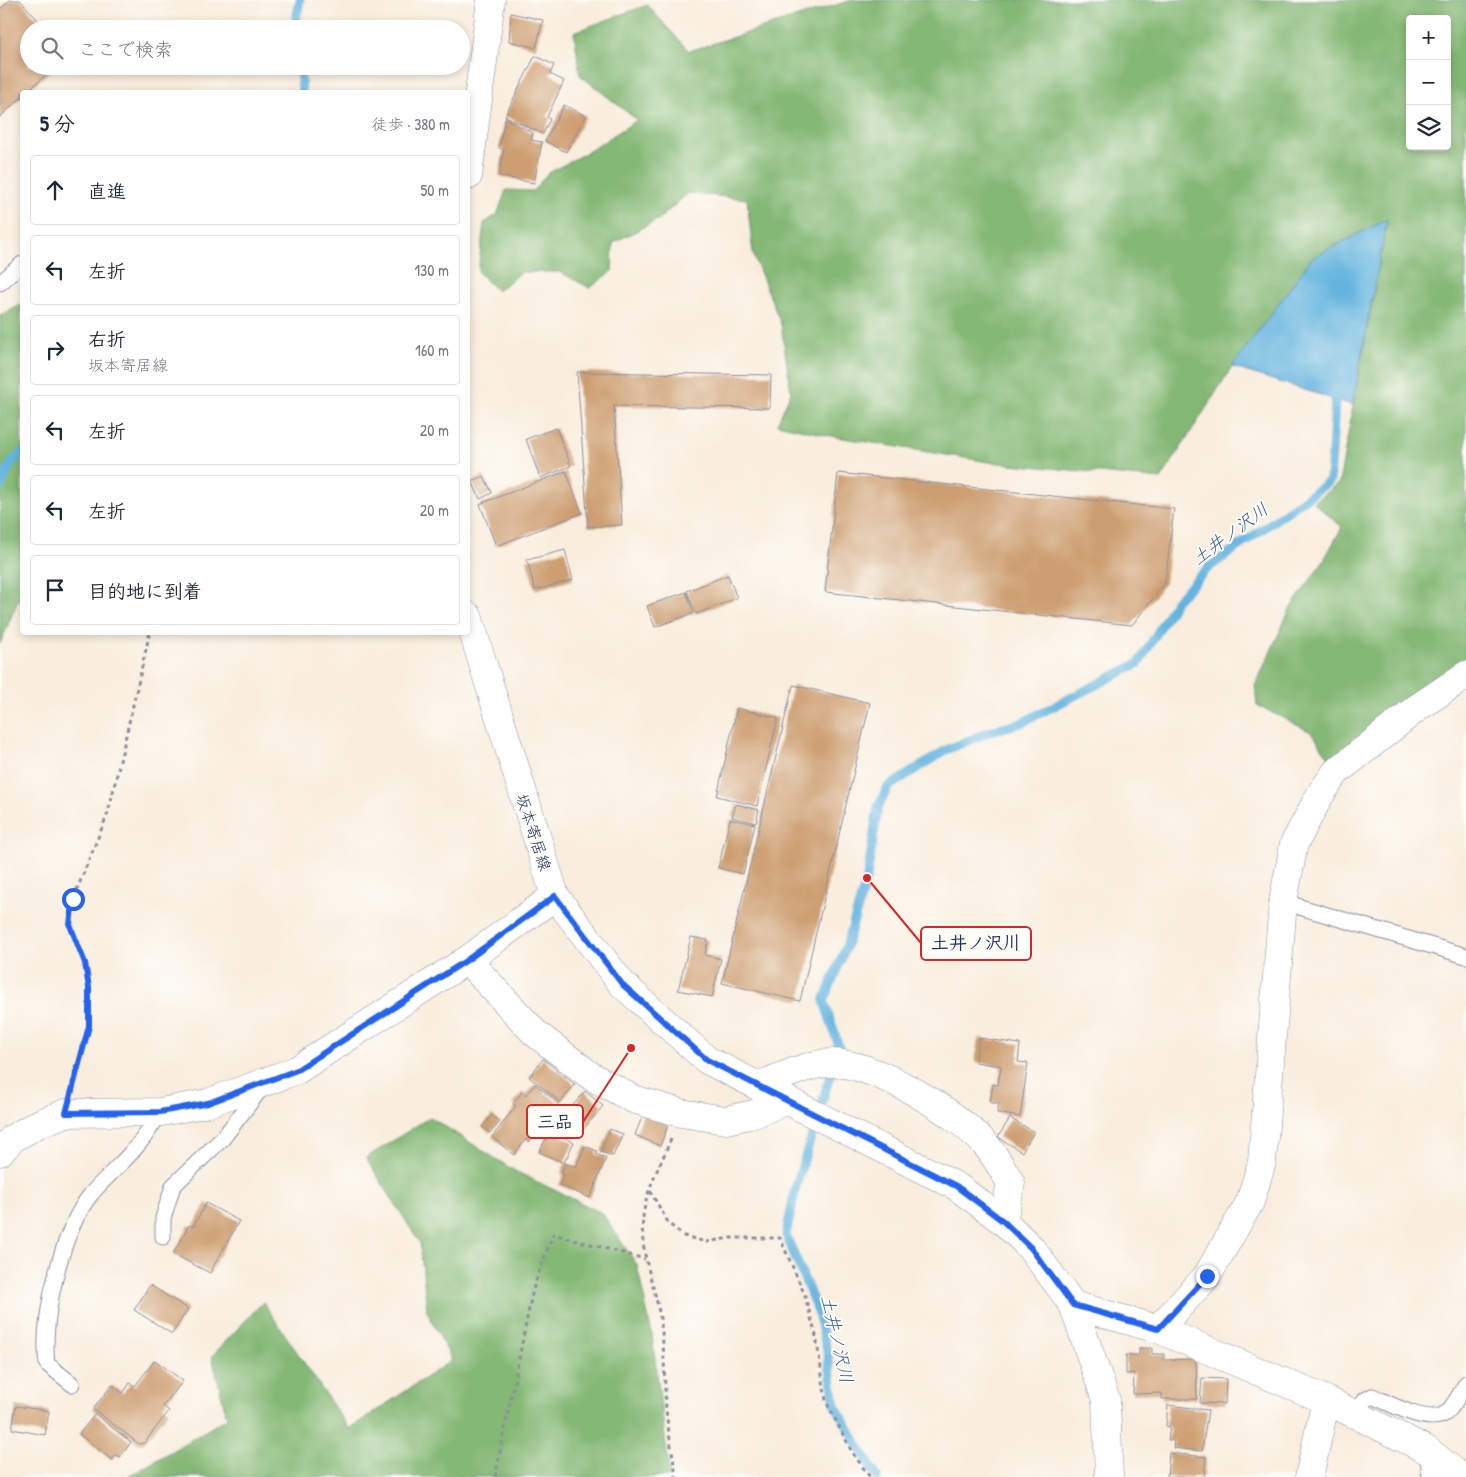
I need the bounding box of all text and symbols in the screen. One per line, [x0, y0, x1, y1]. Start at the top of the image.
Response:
map controls [1406, 15, 1451, 150]
button: + [1406, 15, 1451, 60]
search box [20, 20, 470, 75]
icon: search [38, 34, 66, 62]
text: ここで検索 [78, 36, 173, 62]
button: − [1406, 60, 1451, 105]
button: layers [1406, 105, 1451, 150]
text: 5 分 [40, 109, 75, 138]
text: 徒歩 · 380 m [372, 113, 450, 135]
icon: ahead [41, 176, 69, 204]
text: 直進 [88, 178, 126, 204]
text: 50 m [421, 179, 449, 201]
icon: left [41, 256, 69, 284]
text: 左折 [88, 258, 126, 284]
text: 130 m [414, 259, 449, 281]
text: 右折 [88, 326, 126, 352]
icon: right [41, 336, 69, 364]
text: 160 m [415, 339, 449, 361]
text: 坂本寄居線 [88, 354, 168, 376]
icon: left [41, 416, 69, 444]
text: 左折 [88, 418, 126, 444]
text: 20 m [420, 419, 449, 441]
icon: left [41, 496, 69, 524]
water label: 土井ノ沢川 [1186, 497, 1273, 571]
text: 左折 [88, 498, 126, 524]
text: 20 m [420, 499, 449, 521]
icon: arrive [41, 576, 69, 604]
text: 目的地に到着 [88, 578, 202, 604]
street label: 坂本寄居線 [511, 791, 557, 873]
route start [62, 888, 85, 911]
callout: 土井ノ沢川 [921, 927, 1031, 960]
text: 土井ノ沢川 [931, 930, 1021, 955]
callout: 三品 [527, 1105, 583, 1138]
text: 三品 [537, 1109, 573, 1134]
route end [1196, 1265, 1219, 1288]
water label: 土井ノ沢川 [815, 1292, 860, 1386]

